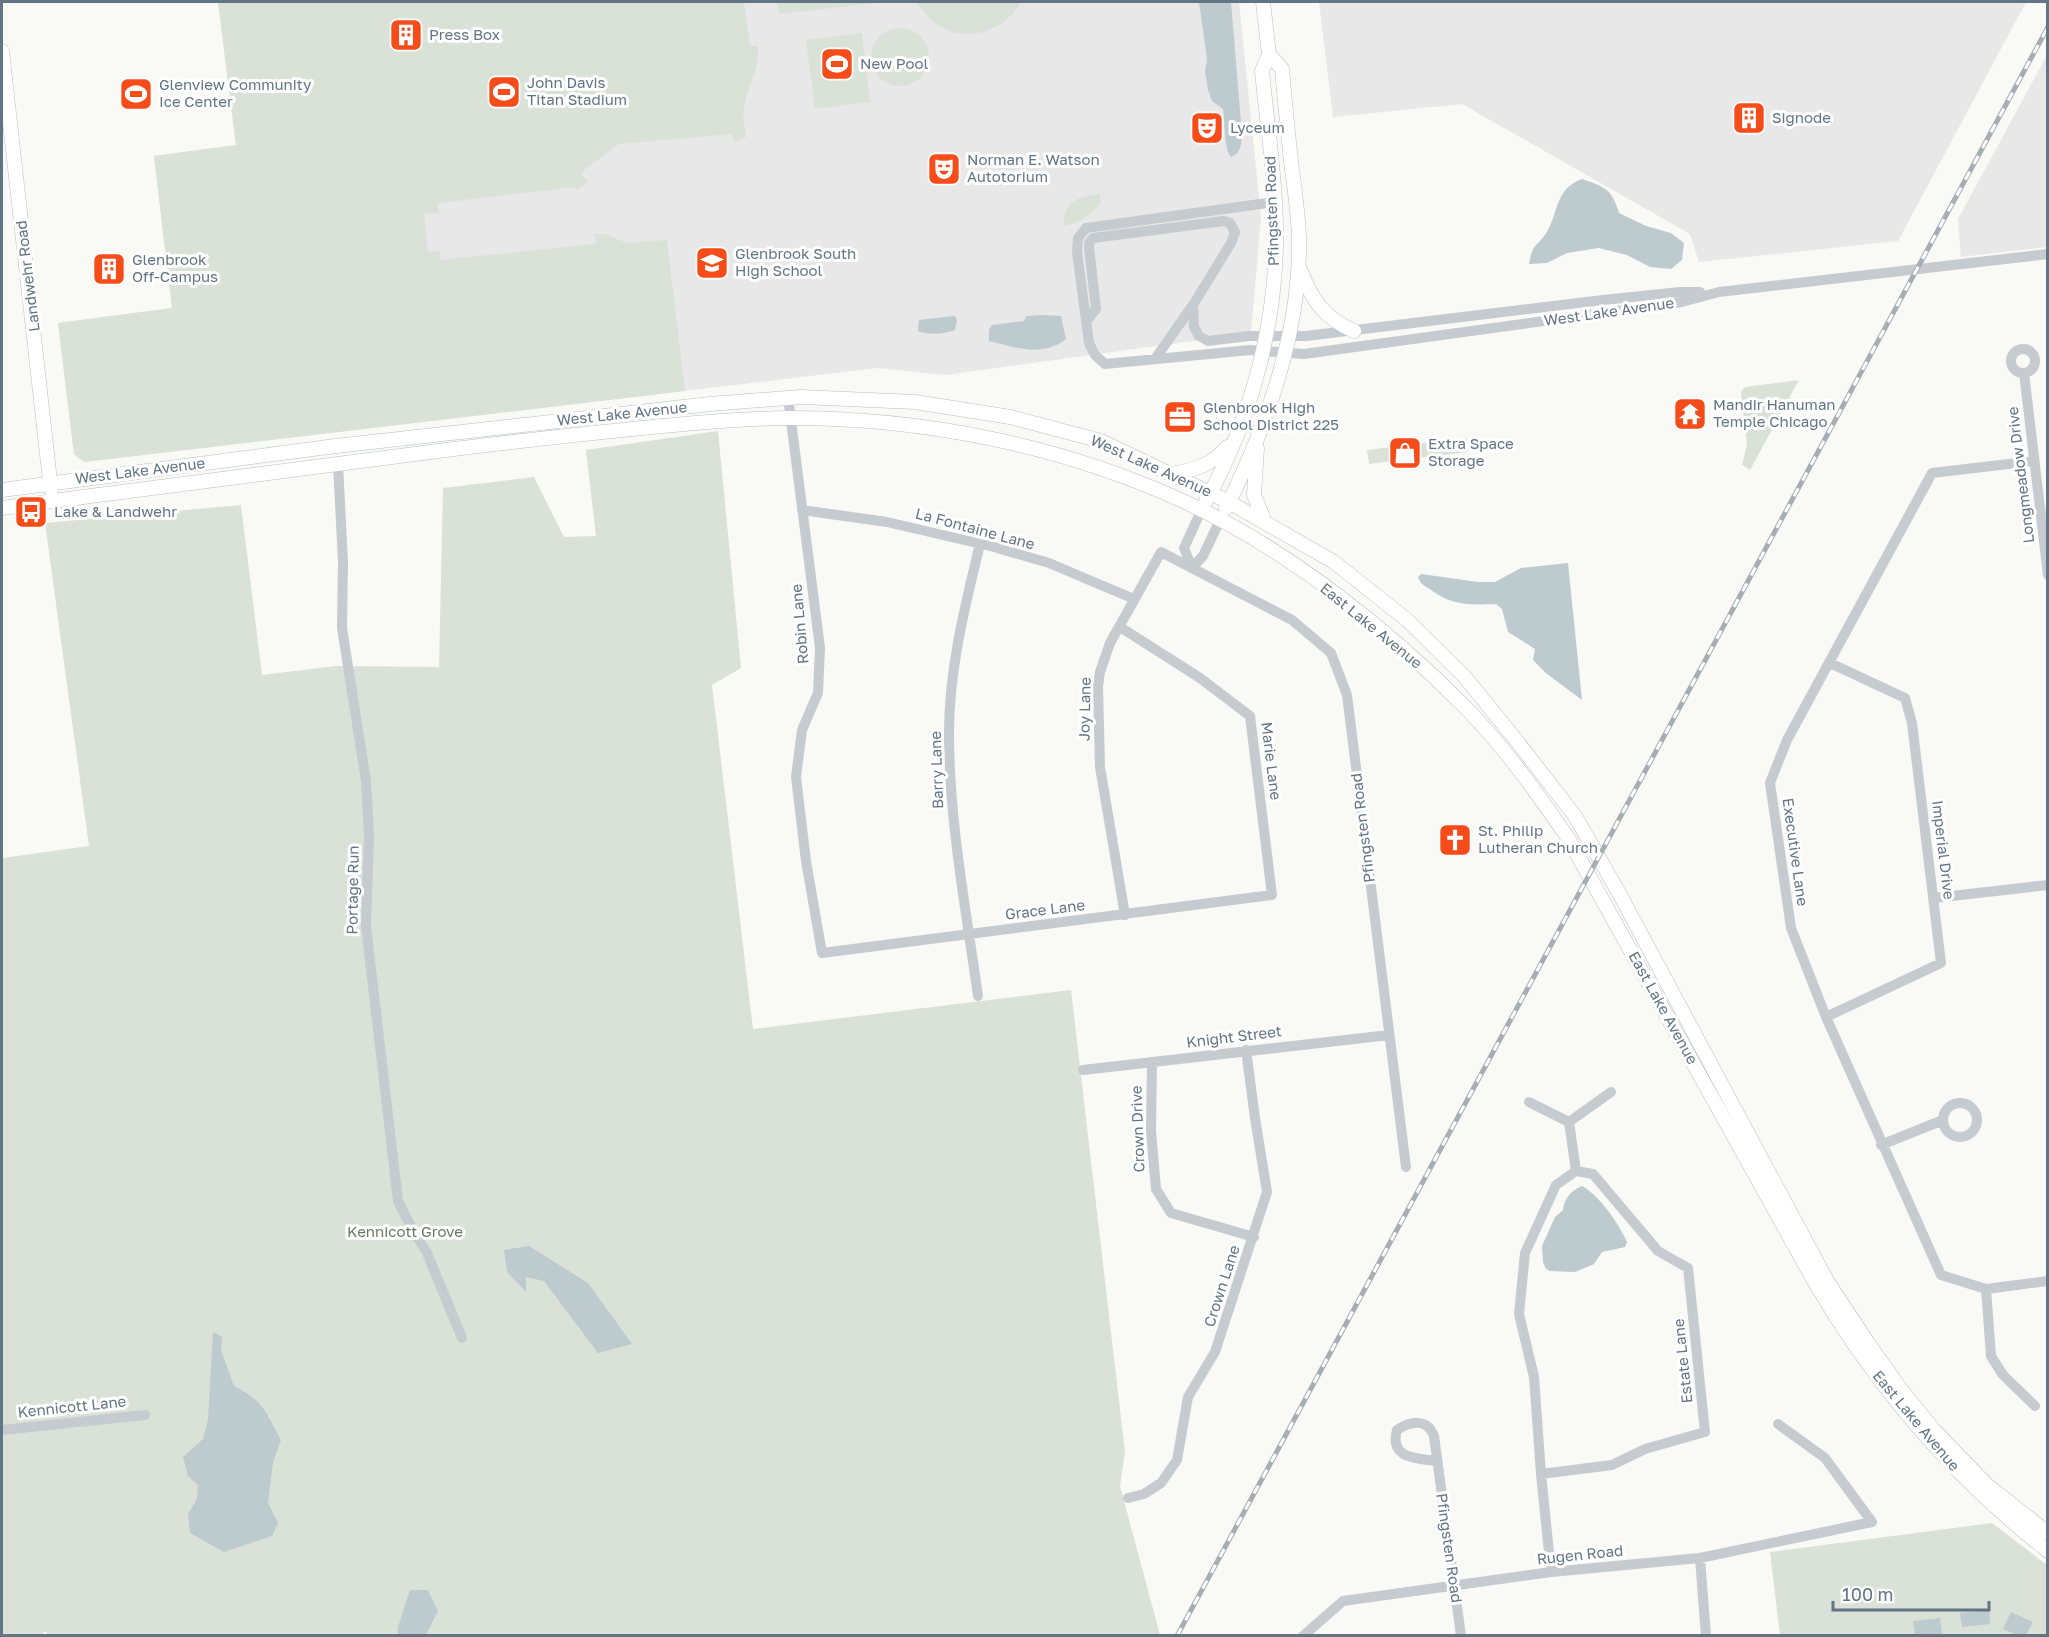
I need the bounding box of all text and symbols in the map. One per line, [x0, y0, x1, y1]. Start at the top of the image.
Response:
building icon: Press Box [388, 17, 424, 53]
place label: Press Box [429, 25, 500, 43]
sports icon: New Pool [819, 46, 855, 82]
place label: New Pool [860, 54, 929, 72]
place label: John Davis Titan Stadium [527, 73, 627, 108]
sports icon: John Davis Titan Stadium [486, 74, 522, 110]
place label: Glenview Community Ice Center [159, 75, 312, 110]
sports icon: Glenview Community Ice Center [118, 76, 154, 112]
building icon: Signode [1731, 100, 1767, 136]
place label: Signode [1772, 108, 1831, 126]
theatre icon: Lyceum [1189, 110, 1225, 146]
place label: Lyceum [1230, 118, 1285, 136]
place label: Norman E. Watson Autotorium [967, 150, 1100, 185]
theatre icon: Norman E. Watson Autotorium [926, 151, 962, 187]
street label: Pfingsten Road [1260, 156, 1282, 266]
street label: Landwehr Road [11, 219, 43, 333]
place label: Glenbrook South High School [735, 244, 856, 279]
school or university icon: Glenbrook South High School [694, 245, 730, 281]
place label: Glenbrook Off-Campus [132, 250, 218, 285]
building icon: Glenbrook Off-Campus [91, 251, 127, 287]
street label: West Lake Avenue [1543, 293, 1675, 329]
place label: Mandir Hanuman Temple Chicago [1713, 395, 1836, 430]
temple icon: Mandir Hanuman Temple Chicago [1672, 396, 1708, 432]
street label: West Lake Avenue [556, 397, 688, 429]
place label: Glenbrook High School District 225 [1203, 398, 1339, 433]
office icon: Glenbrook High School District 225 [1162, 399, 1198, 435]
street label: Longmeadow Drive [2003, 406, 2037, 544]
street label: West Lake Avenue [1088, 430, 1215, 500]
place label: Extra Space Storage [1428, 434, 1514, 469]
shop icon: Extra Space Storage [1387, 435, 1423, 471]
street label: West Lake Avenue [74, 453, 206, 487]
bus stop icon: Lake & Landwehr [13, 494, 49, 530]
place label: Lake & Landwehr [54, 502, 177, 520]
street label: La Fontaine Lane [914, 503, 1037, 553]
street label: East Lake Avenue [1317, 579, 1426, 672]
street label: Robin Lane [787, 583, 811, 665]
street label: Joy Lane [1074, 676, 1094, 741]
street label: Marie Lane [1258, 721, 1286, 801]
street label: Barry Lane [926, 730, 946, 809]
street label: Pfingsten Road [1346, 772, 1378, 884]
street label: Executive Lane [1780, 797, 1813, 907]
street label: Imperial Drive [1929, 799, 1959, 901]
place label: St. Philip Lutheran Church [1478, 821, 1598, 856]
church icon: St. Philip Lutheran Church [1437, 822, 1473, 858]
street label: Portage Run [342, 845, 362, 935]
street label: Grace Lane [1004, 895, 1086, 923]
street label: East Lake Avenue [1625, 948, 1702, 1067]
street label: Knight Street [1185, 1021, 1283, 1051]
street label: Crown Drive [1126, 1085, 1148, 1173]
park label: Kennicott Grove [347, 1222, 463, 1240]
street label: Crown Lane [1199, 1242, 1243, 1329]
street label: Estate Lane [1669, 1318, 1695, 1404]
street label: East Lake Avenue [1869, 1366, 1964, 1475]
street label: Kennicott Lane [17, 1391, 127, 1421]
street label: Pfingsten Road [1433, 1492, 1467, 1604]
street label: Rugen Road [1536, 1541, 1624, 1567]
scale bar [1833, 1574, 1989, 1612]
text: 100 m [1842, 1583, 1893, 1605]

